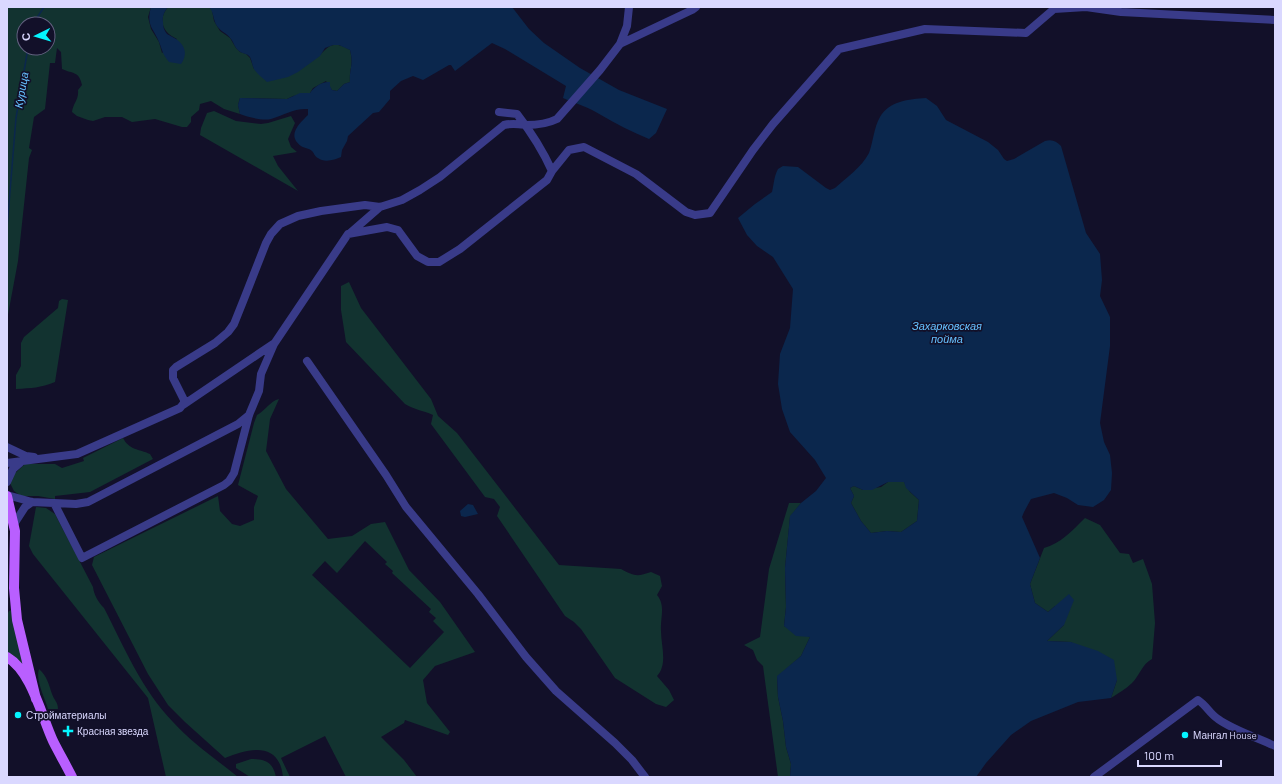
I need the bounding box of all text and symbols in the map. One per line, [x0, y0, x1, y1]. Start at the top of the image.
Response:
north arrow [16, 16, 56, 56]
text: С [19, 32, 32, 41]
water label: Курица [11, 71, 31, 109]
water label: Захарковская пойма [912, 319, 982, 345]
place label: Стройматериалы [26, 709, 107, 721]
marker: Стройматериалы [13, 710, 23, 720]
marker: Красная звезда [62, 725, 74, 737]
place label: Красная звезда [77, 725, 149, 737]
place label: Мангал House [1193, 729, 1257, 741]
marker: Мангал House [1180, 730, 1190, 740]
scale bar [1138, 742, 1221, 768]
text: 100 m [1144, 748, 1174, 762]

